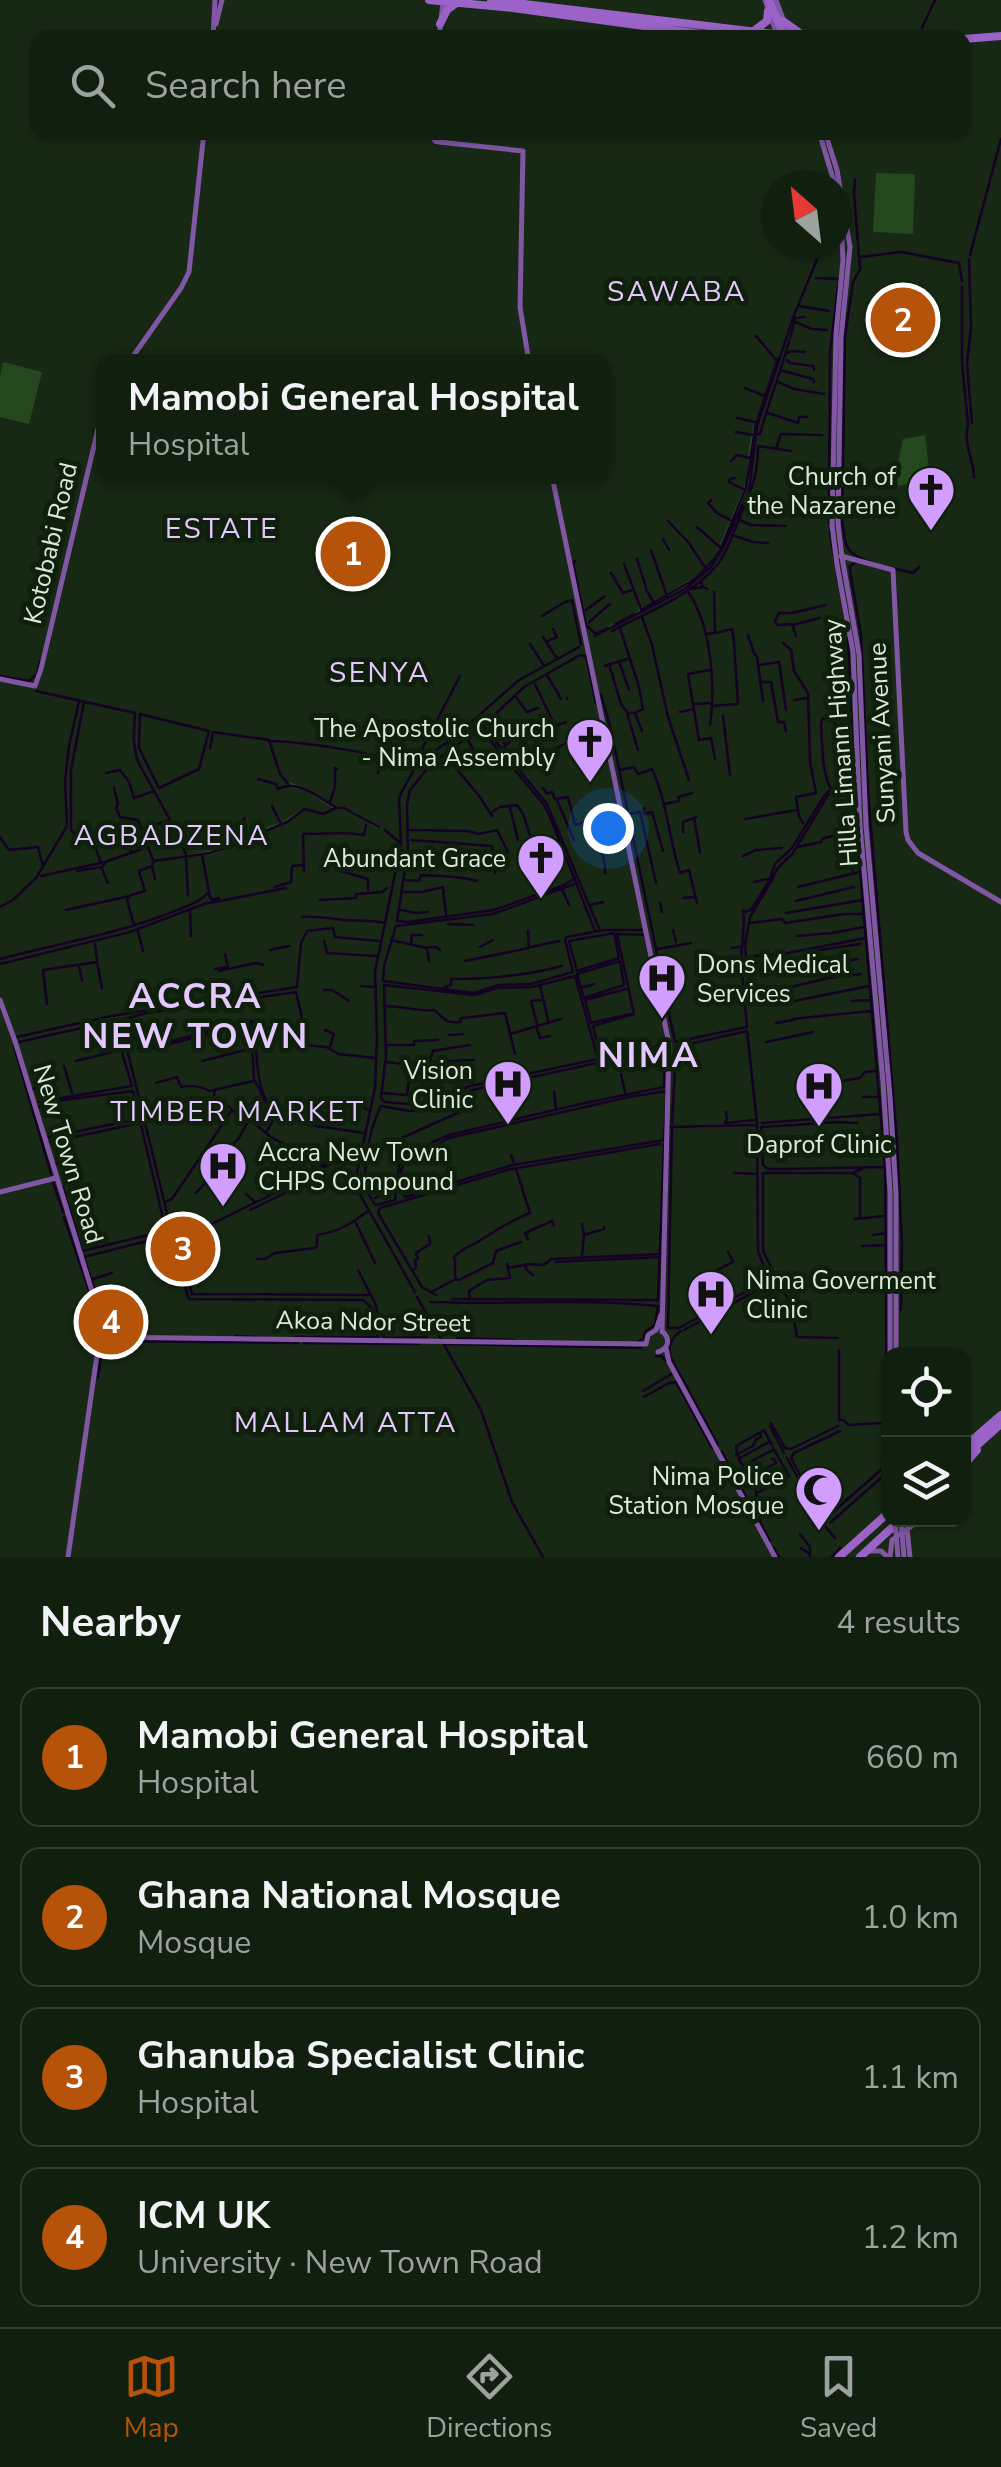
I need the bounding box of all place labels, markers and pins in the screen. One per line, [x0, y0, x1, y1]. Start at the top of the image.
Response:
pin: 2 [870, 282, 936, 358]
place label: Church of the Nazarene [747, 460, 897, 523]
church icon: Church of the Nazarene [905, 464, 957, 532]
pin: 1 [320, 516, 386, 592]
place label: The Apostolic Church - Nima Assembly [314, 712, 555, 775]
church icon: The Apostolic Church - Nima Assembly [564, 716, 616, 784]
church icon: Abundant Grace [515, 832, 567, 900]
place label: Abundant Grace [323, 842, 506, 876]
place label: Dons Medical Services [697, 948, 850, 1011]
hospital icon: Dons Medical Services [636, 952, 688, 1020]
place label: Vision Clinic [403, 1054, 473, 1117]
hospital icon: Vision Clinic [482, 1058, 534, 1126]
hospital icon: Daprof Clinic [793, 1060, 845, 1128]
place label: Daprof Clinic [746, 1128, 892, 1162]
place label: Accra New Town CHPS Compound [258, 1136, 454, 1199]
hospital icon: Accra New Town CHPS Compound [197, 1140, 249, 1208]
pin: 3 [150, 1212, 216, 1286]
place label: Nima Goverment Clinic [746, 1264, 936, 1327]
hospital icon: Nima Goverment Clinic [685, 1268, 737, 1336]
pin: 4 [78, 1284, 144, 1360]
place label: Nima Police Station Mosque [608, 1460, 784, 1523]
mosque icon: Nima Police Station Mosque [793, 1464, 845, 1532]

